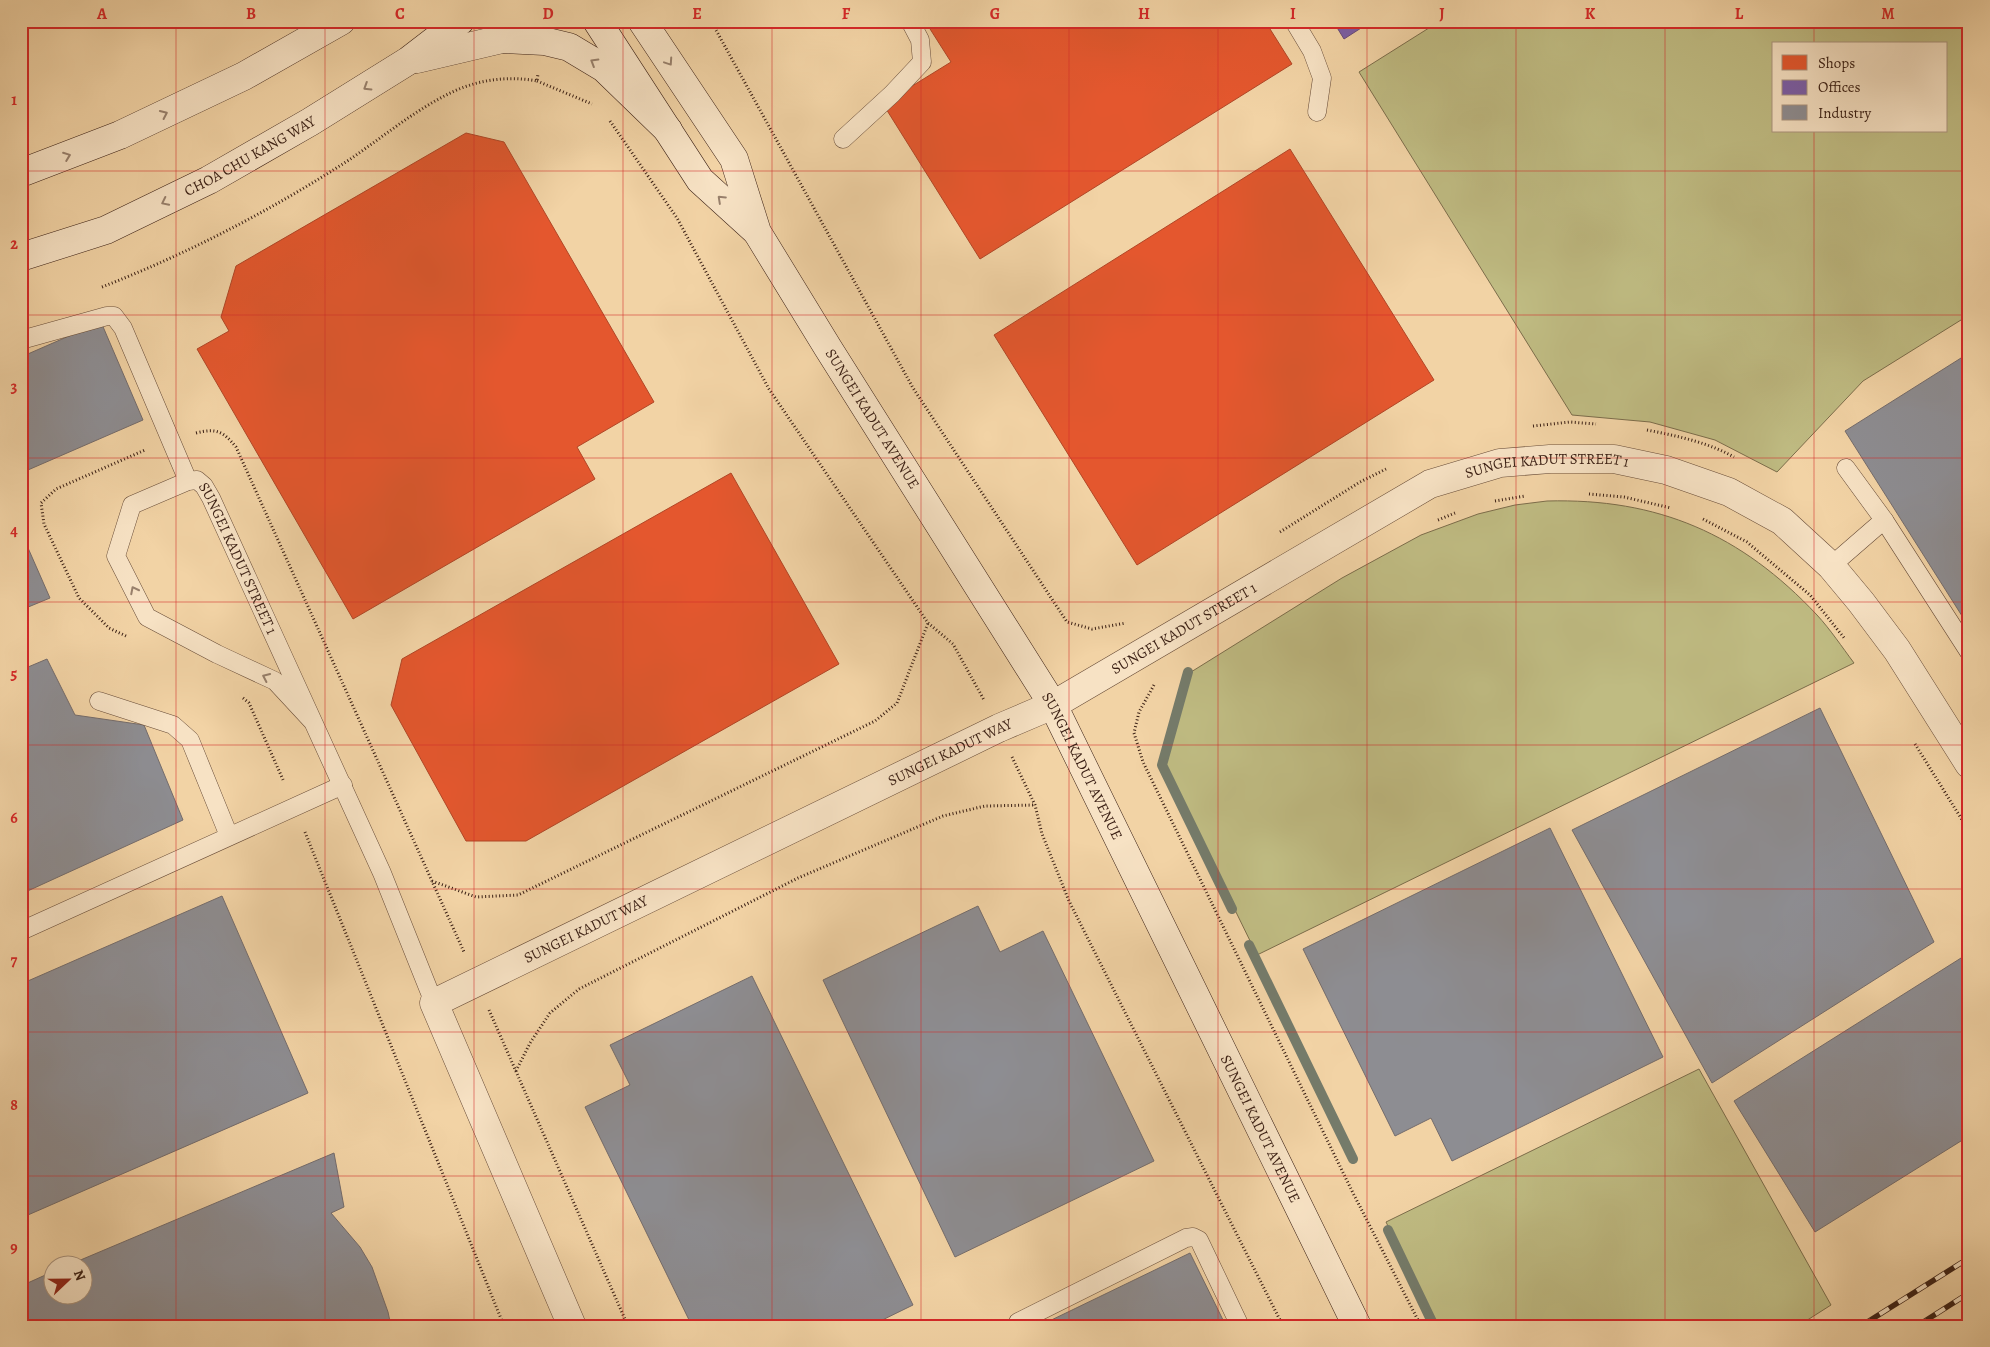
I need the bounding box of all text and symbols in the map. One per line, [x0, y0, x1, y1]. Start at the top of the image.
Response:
text: A [96, 3, 108, 25]
text: B [246, 3, 256, 25]
text: C [395, 3, 405, 25]
text: D [542, 3, 554, 25]
text: E [692, 3, 702, 25]
text: F [842, 3, 851, 25]
text: G [990, 3, 1000, 25]
text: H [1138, 3, 1150, 25]
text: I [1290, 3, 1296, 25]
text: J [1439, 3, 1445, 25]
text: K [1585, 3, 1596, 25]
text: L [1735, 3, 1744, 25]
text: M [1881, 3, 1895, 25]
legend [1772, 42, 1948, 132]
text: Shops [1818, 53, 1855, 73]
one-way arrow [663, 56, 672, 65]
one-way arrow [590, 58, 599, 68]
text: Offices [1818, 77, 1861, 97]
one-way arrow [363, 80, 372, 90]
text: 1 [11, 89, 17, 111]
text: Industry [1818, 103, 1872, 123]
one-way arrow [159, 110, 168, 121]
street label: CHOA CHU KANG WAY [181, 110, 320, 201]
one-way arrow [62, 151, 71, 162]
one-way arrow [161, 196, 170, 206]
one-way arrow [718, 196, 727, 205]
text: 2 [10, 233, 18, 255]
street label: SUNGEI KADUT AVENUE [821, 345, 924, 493]
text: 3 [11, 376, 18, 398]
street label: SUNGEI KADUT STREET 1 [1462, 449, 1631, 483]
street label: SUNGEI KADUT STREET 1 [194, 478, 282, 638]
text: 4 [10, 520, 18, 542]
street label: SUNGEI KADUT STREET 1 [1107, 578, 1260, 679]
one-way arrow [130, 586, 140, 595]
text: 5 [11, 663, 18, 685]
one-way arrow [262, 673, 271, 683]
street label: SUNGEI KADUT AVENUE [1037, 688, 1127, 843]
street label: SUNGEI KADUT WAY [884, 713, 1016, 791]
text: 6 [10, 807, 18, 829]
street label: SUNGEI KADUT WAY [520, 890, 652, 968]
text: 7 [11, 950, 18, 972]
street label: SUNGEI KADUT AVENUE [1216, 1051, 1305, 1206]
text: 8 [10, 1094, 18, 1116]
text: 9 [10, 1237, 18, 1259]
north arrow [42, 1254, 92, 1304]
text: N [69, 1267, 90, 1284]

